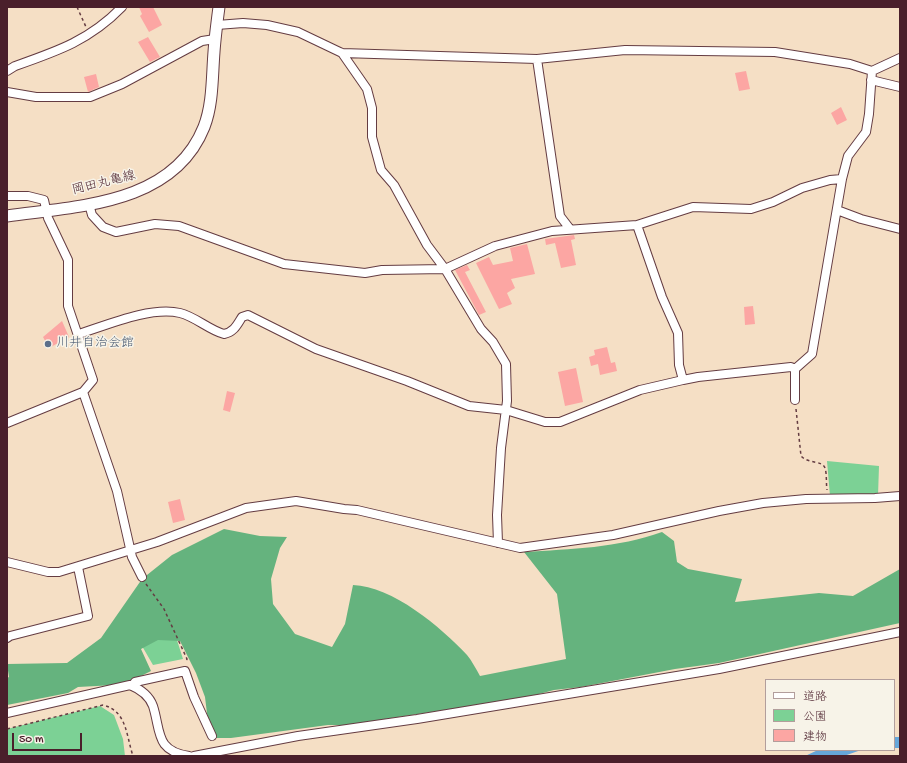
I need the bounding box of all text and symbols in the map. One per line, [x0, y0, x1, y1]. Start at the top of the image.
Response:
street label: 岡田丸亀線 [71, 169, 137, 199]
place label: 川井自治会館 [56, 336, 134, 352]
marker: 川井自治会館 [43, 339, 53, 349]
legend [765, 679, 895, 751]
text: 道路 [803, 691, 827, 705]
text: 公園 [803, 711, 827, 725]
scale bar [14, 725, 84, 751]
text: 建物 [803, 731, 827, 745]
text: 50 m [19, 733, 44, 747]

